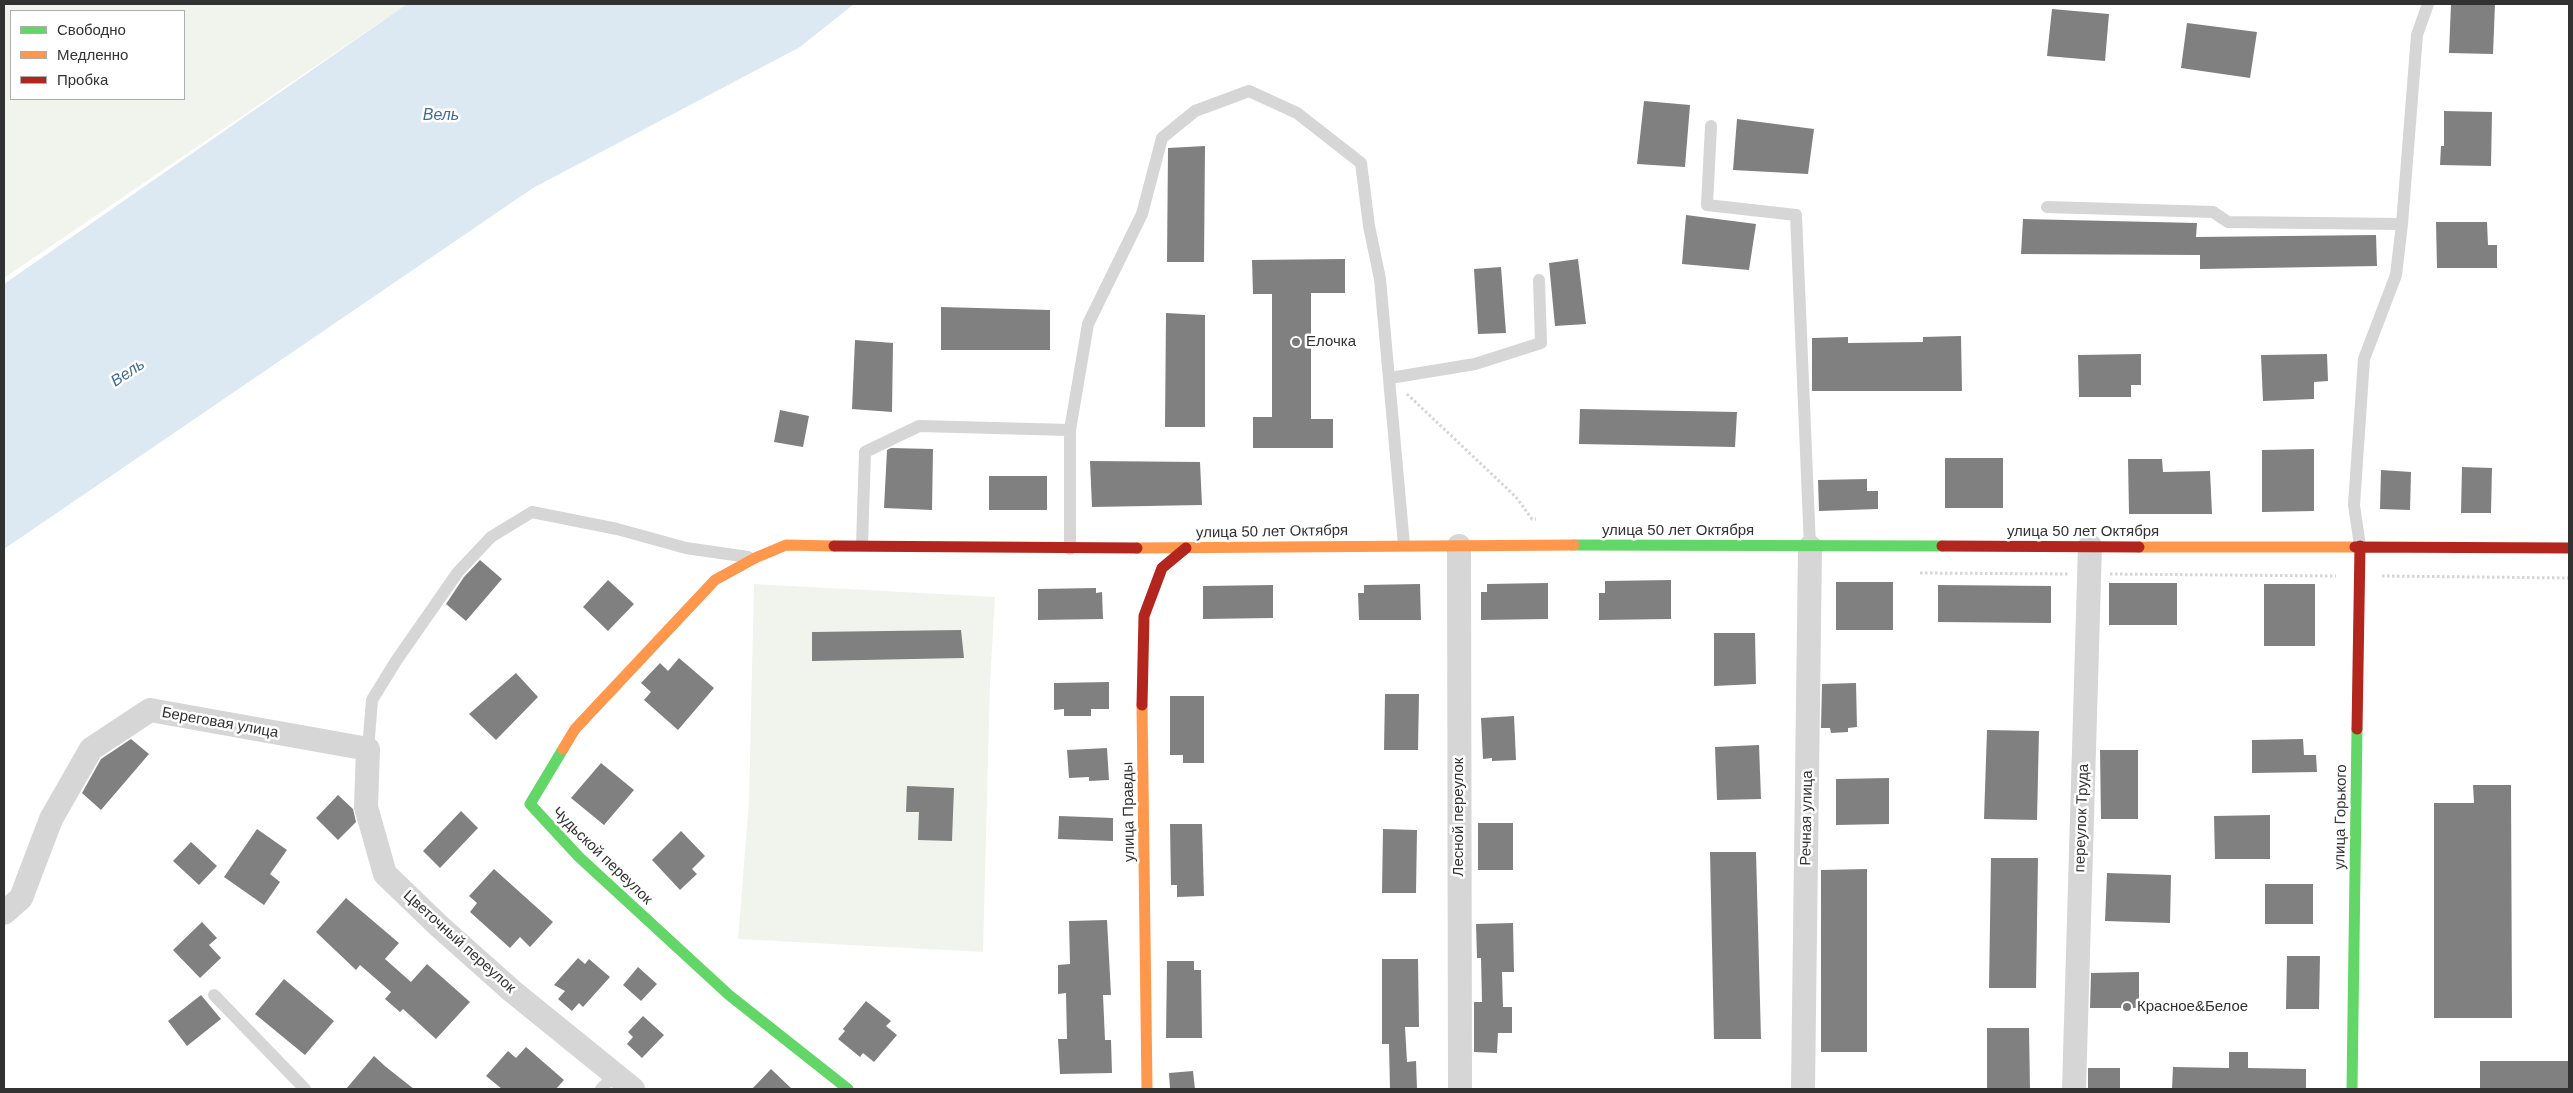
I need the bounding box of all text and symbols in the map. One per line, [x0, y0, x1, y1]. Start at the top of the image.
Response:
legend [10, 10, 185, 100]
text: Свободно [57, 21, 126, 38]
text: Медленно [57, 46, 128, 63]
text: Пробка [57, 71, 108, 88]
water label: Вель [423, 106, 459, 126]
place label: Елочка [1306, 333, 1356, 351]
marker: Елочка [1290, 336, 1302, 348]
water label: Вель [108, 355, 148, 391]
street label: улица 50 лет Октября [1196, 522, 1348, 542]
street label: улица 50 лет Октября [1602, 522, 1754, 540]
street label: улица 50 лет Октября [2007, 523, 2159, 541]
street label: Береговая улица [160, 704, 280, 742]
street label: Лесной переулок [1450, 758, 1468, 876]
street label: улица Правды [1119, 762, 1139, 862]
street label: переулок Труда [2071, 763, 2093, 873]
street label: улица Горького [2331, 764, 2351, 870]
street label: Речная улица [1797, 770, 1817, 866]
street label: Чудьской переулок [548, 803, 656, 909]
street label: Цветочный переулок [399, 887, 519, 997]
place label: Красное&Белое [2137, 998, 2248, 1016]
marker: Красное&Белое [2121, 1001, 2133, 1013]

